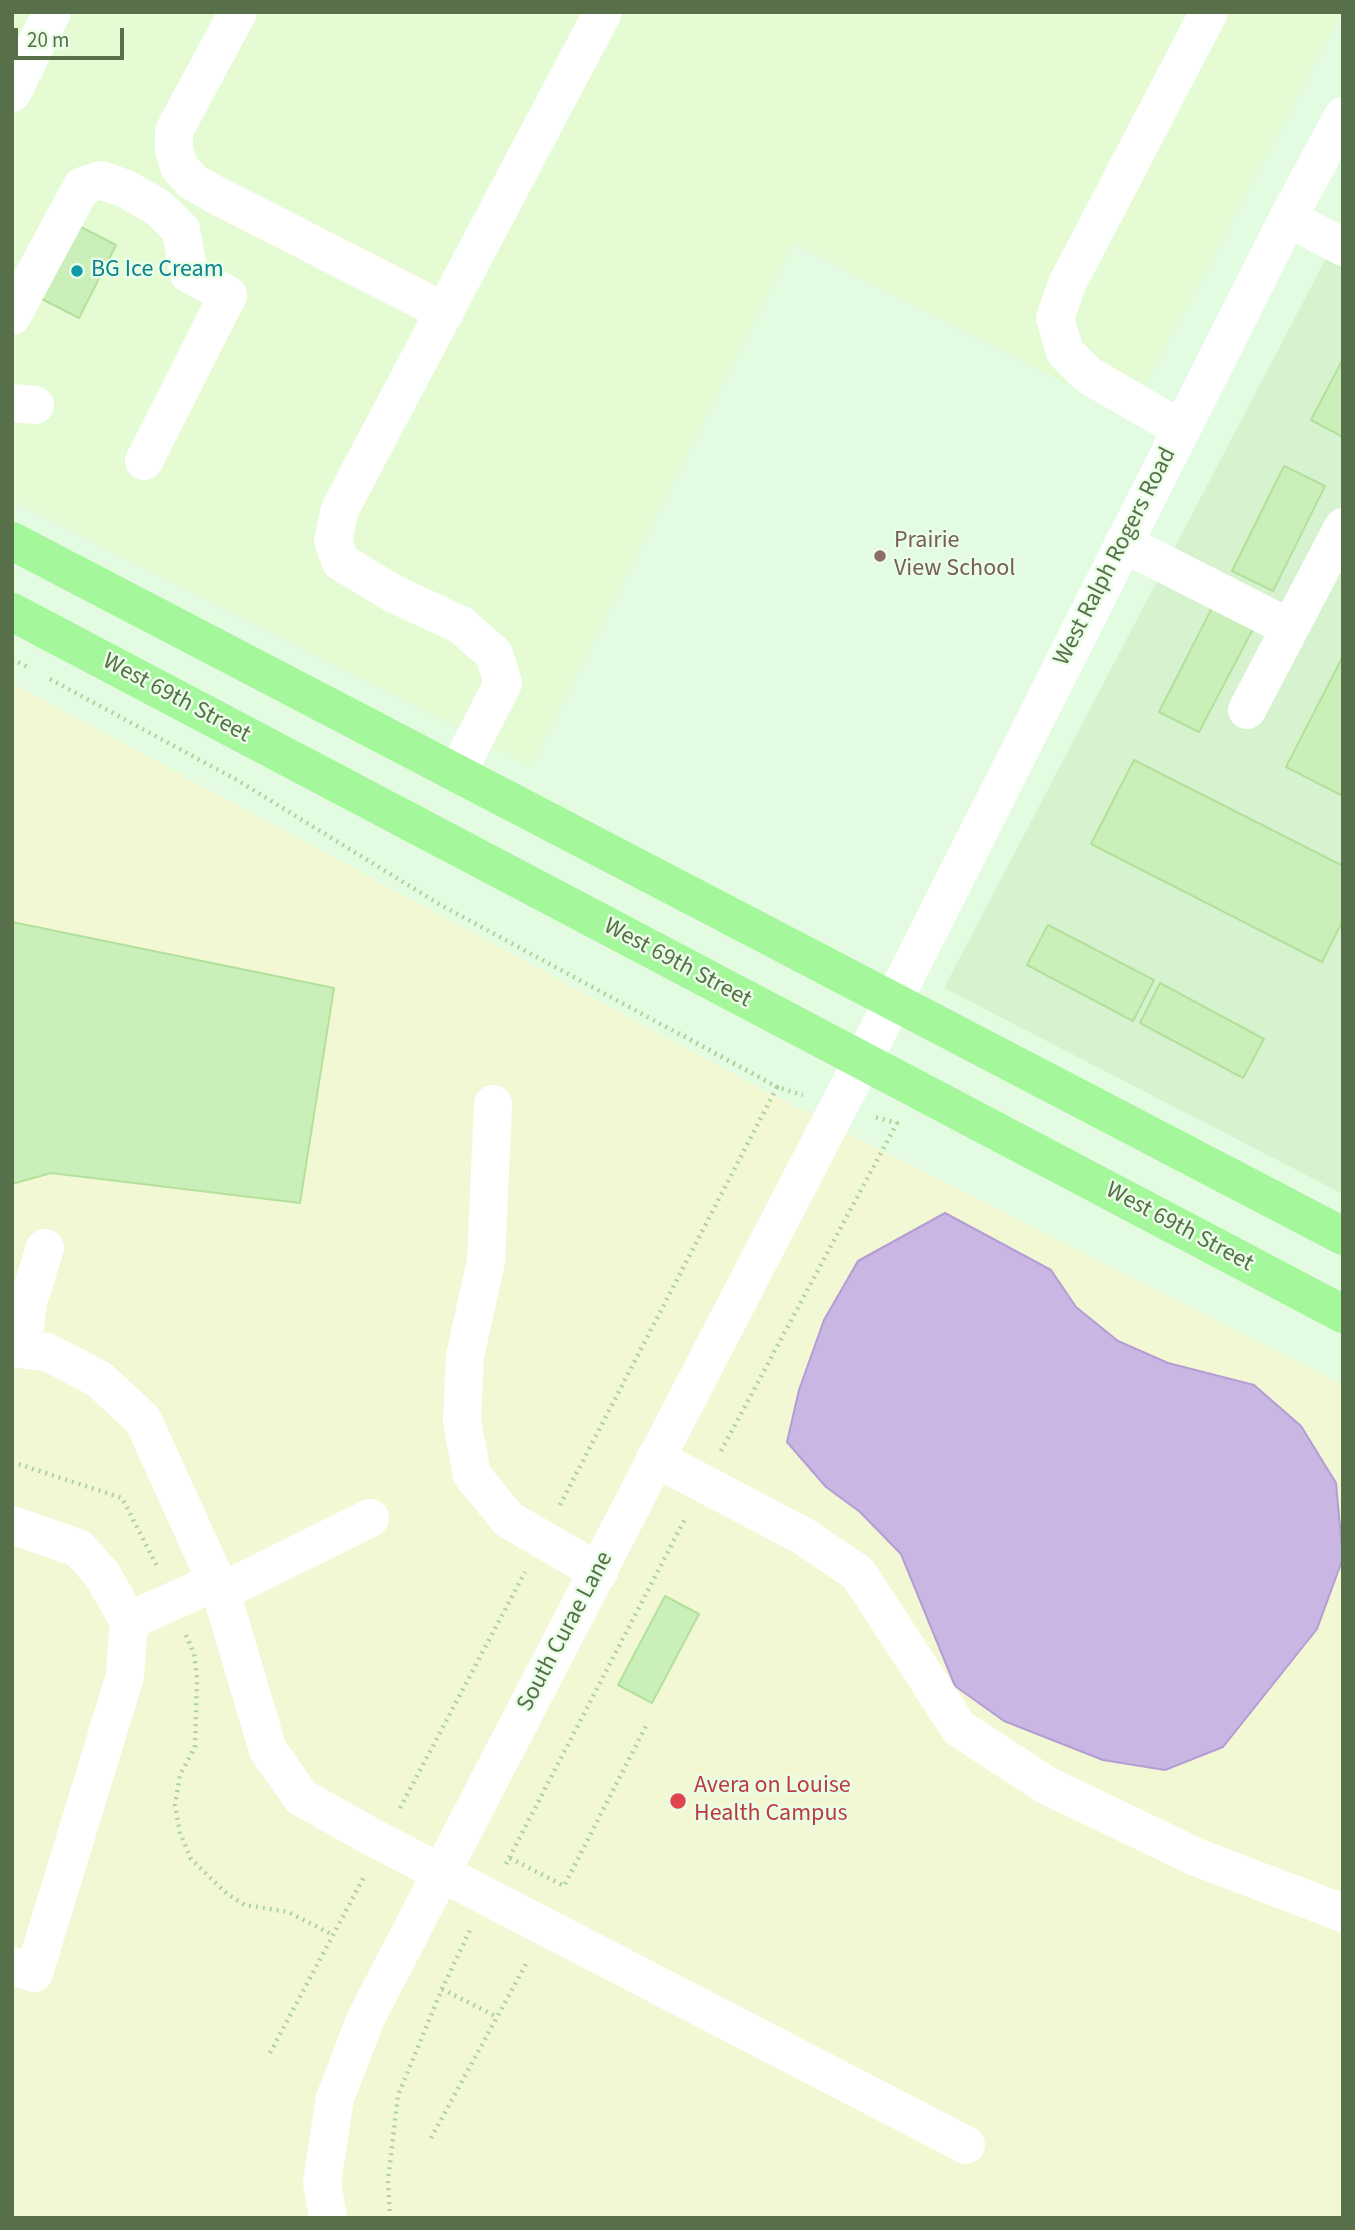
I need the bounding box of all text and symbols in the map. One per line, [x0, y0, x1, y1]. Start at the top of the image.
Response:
scale bar [18, 14, 128, 58]
text: 20 m [27, 25, 69, 55]
place label: BG Ice Cream [91, 257, 224, 285]
marker: BG Ice Cream [69, 263, 85, 279]
street label: West Ralph Rogers Road [1048, 443, 1184, 671]
place label: Prairie View School [894, 528, 1015, 584]
marker: Prairie View School [872, 548, 888, 564]
street label: West 69th Street [97, 648, 255, 750]
street label: West 69th Street [598, 913, 756, 1015]
street label: West 69th Street [1100, 1177, 1258, 1279]
street label: South Curae Lane [512, 1547, 620, 1717]
place label: Avera on Louise Health Campus [694, 1773, 851, 1829]
marker: Avera on Louise Health Campus [668, 1791, 688, 1811]

